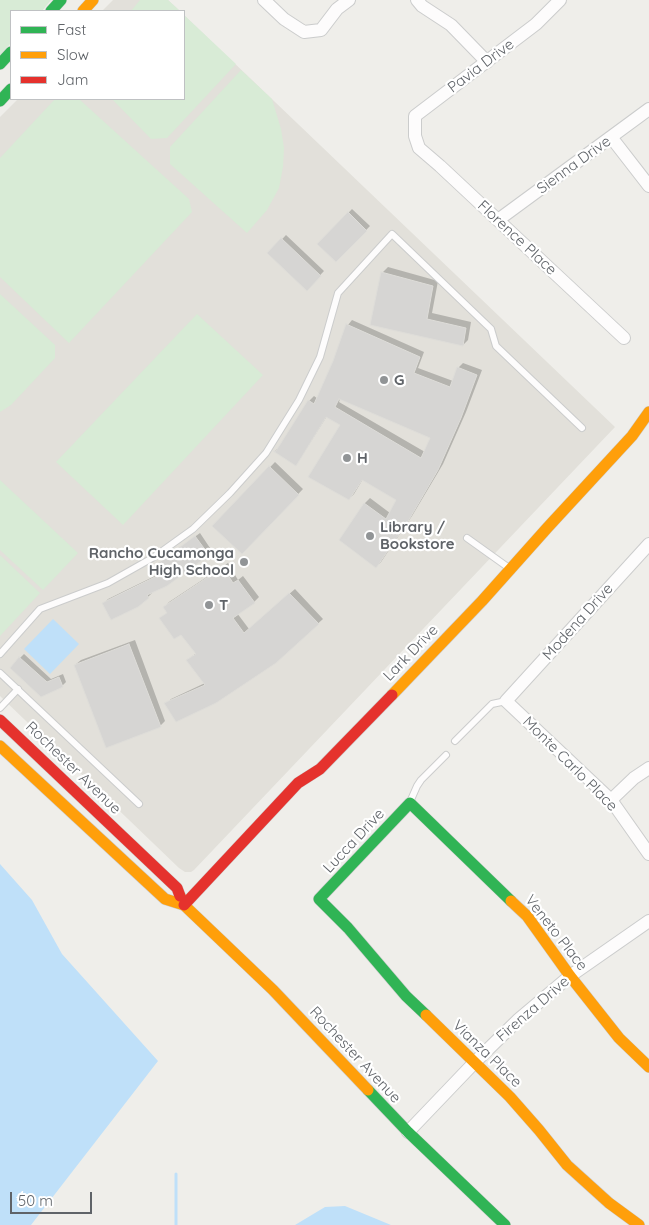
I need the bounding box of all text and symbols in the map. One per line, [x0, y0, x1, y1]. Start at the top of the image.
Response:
legend [10, 10, 185, 100]
text: Fast [57, 20, 86, 39]
street label: Pavia Drive [444, 35, 518, 97]
text: Slow [57, 45, 89, 64]
text: Jam [57, 70, 88, 89]
street label: Sienna Drive [534, 132, 614, 198]
street label: Florence Place [474, 197, 560, 279]
place label: G [394, 371, 404, 389]
marker: G [378, 374, 390, 386]
place label: H [357, 449, 368, 467]
marker: H [341, 452, 353, 464]
place label: Library / Bookstore [380, 518, 455, 553]
marker: Library / Bookstore [364, 530, 376, 542]
place label: Rancho Cucamonga High School [89, 544, 234, 579]
marker: Rancho Cucamonga High School [238, 556, 250, 568]
street label: Modena Drive [539, 580, 617, 664]
place label: T [219, 596, 228, 614]
marker: T [203, 599, 215, 611]
street label: Lark Drive [380, 621, 442, 685]
street label: Monte Carlo Place [519, 713, 621, 815]
street label: Rochester Avenue [22, 718, 124, 818]
street label: Lucca Drive [320, 805, 388, 877]
street label: Veneto Place [521, 892, 591, 974]
street label: Firenza Drive [493, 972, 573, 1046]
street label: Rochester Avenue [306, 1003, 404, 1107]
street label: Vianza Place [449, 1017, 525, 1091]
scale bar [12, 1182, 95, 1214]
text: 50 m [18, 1191, 53, 1210]

